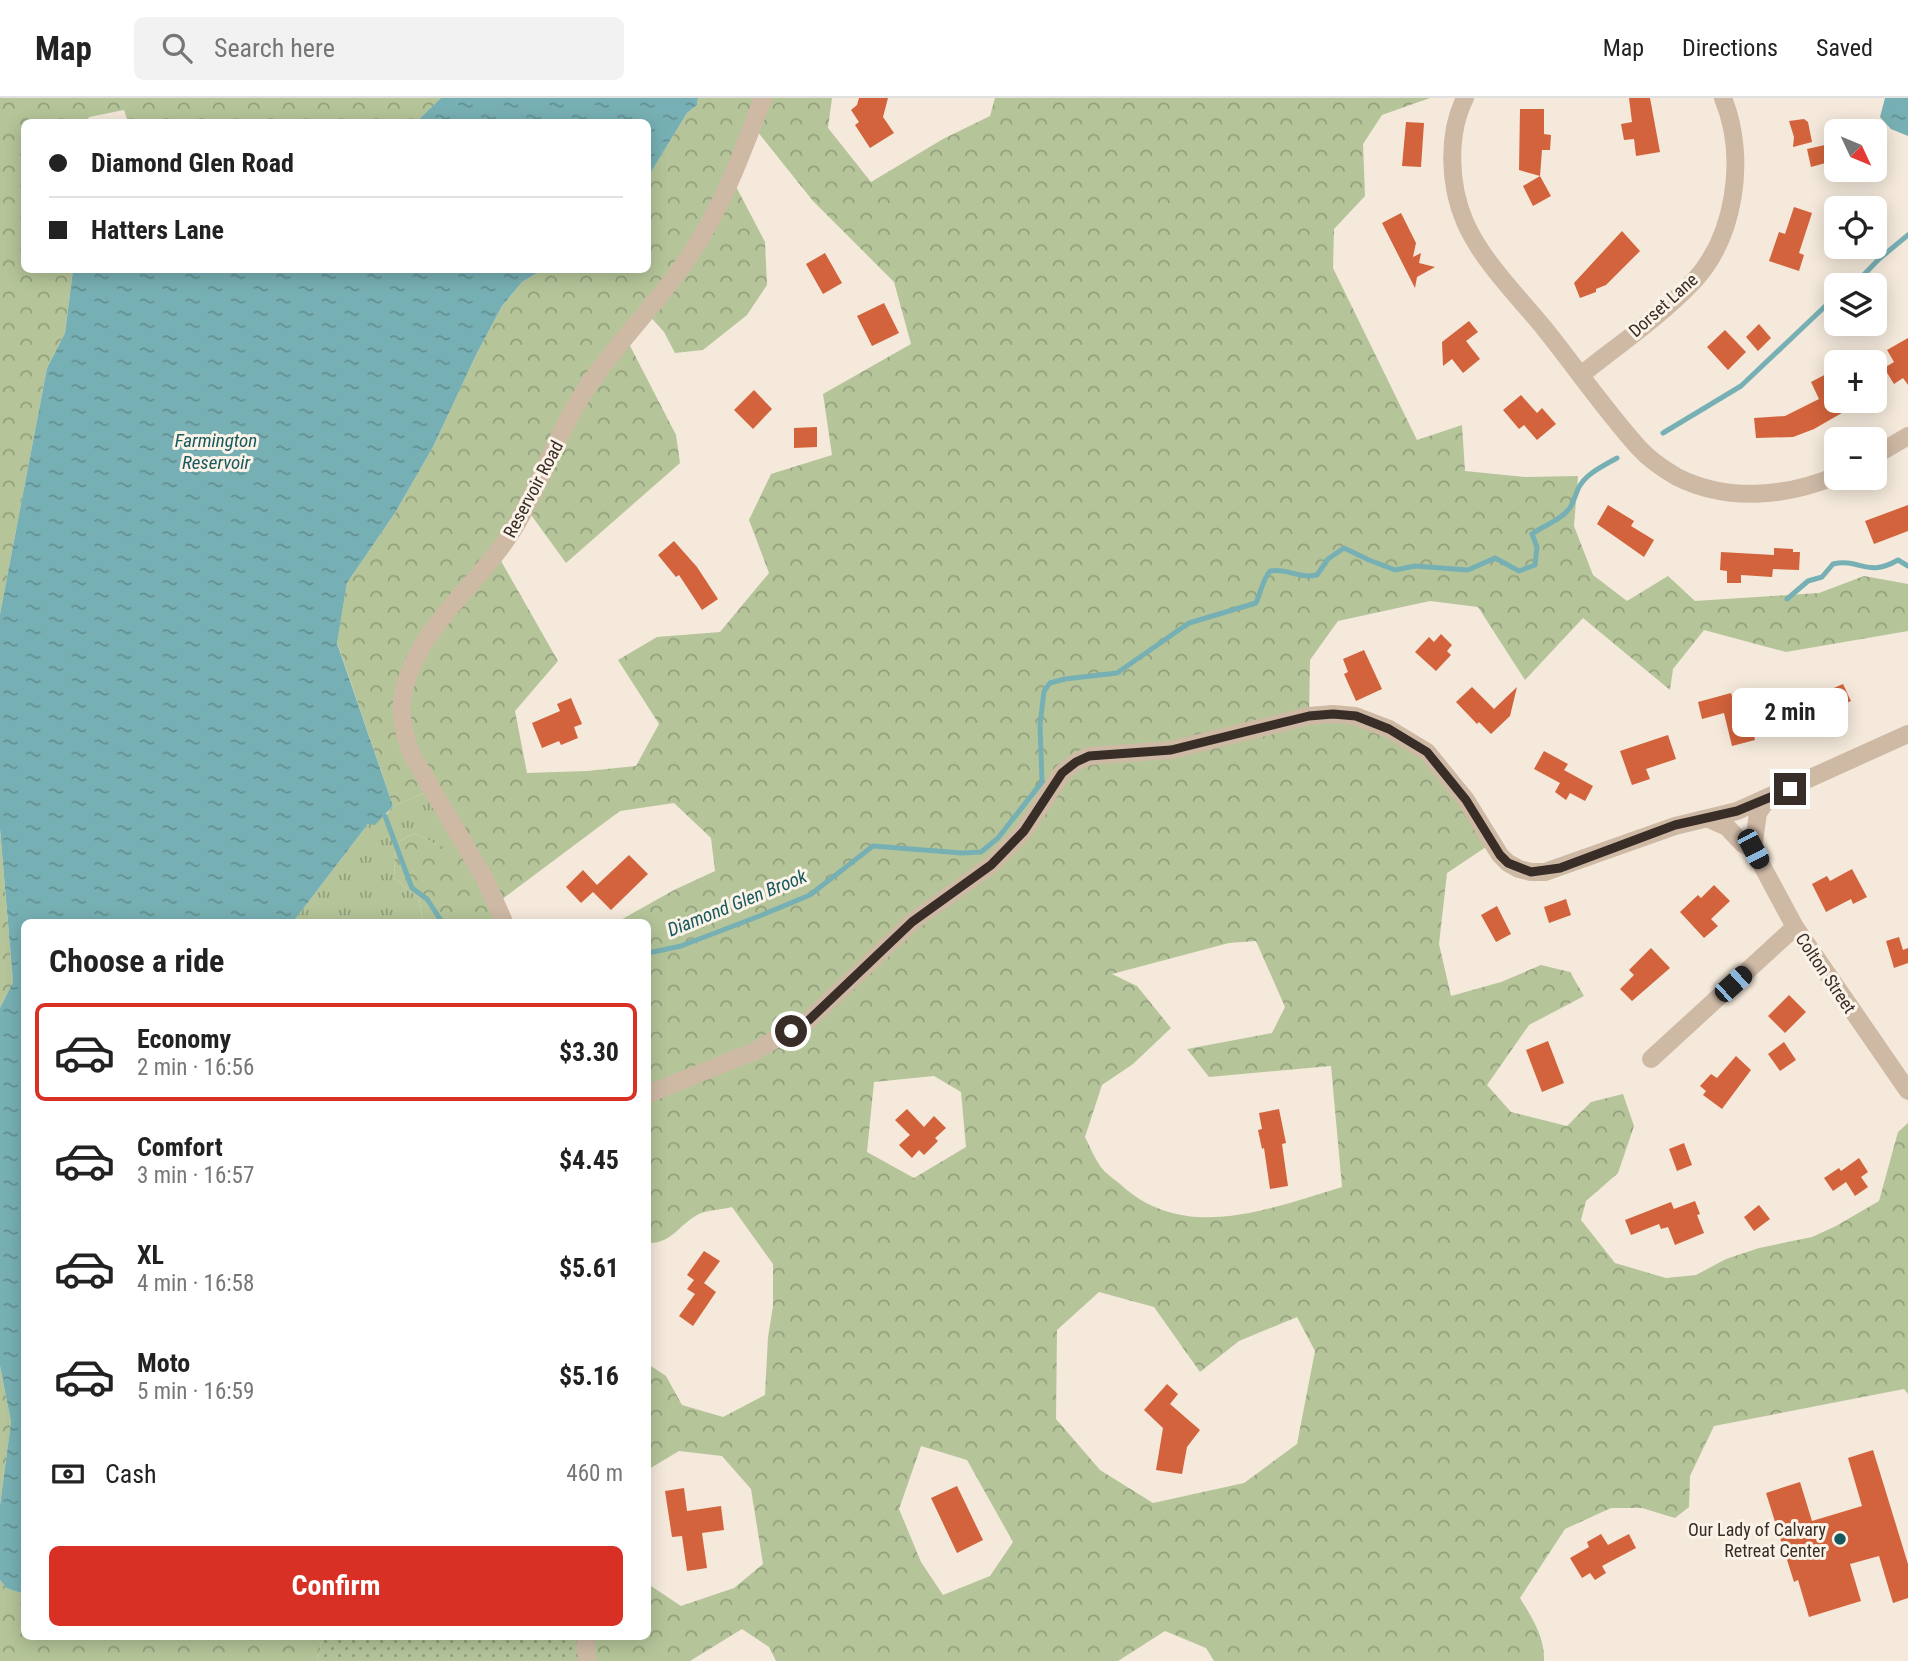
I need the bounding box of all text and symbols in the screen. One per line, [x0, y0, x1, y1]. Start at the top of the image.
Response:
search box [134, 17, 624, 80]
text: Map [35, 29, 92, 68]
icon: search [158, 29, 196, 67]
text: Search here [214, 33, 335, 63]
text: Map [1603, 34, 1644, 62]
text: Directions [1682, 34, 1778, 62]
text: Saved [1816, 34, 1873, 62]
north arrow [1824, 119, 1886, 182]
map controls [1824, 119, 1887, 490]
text: Diamond Glen Road [91, 148, 294, 178]
button: locate [1824, 196, 1887, 259]
text: Hatters Lane [91, 215, 224, 245]
street label: Dorset Lane [1624, 269, 1702, 341]
button: layers [1824, 273, 1887, 336]
button: + [1824, 350, 1887, 413]
button: − [1824, 427, 1887, 490]
water label: Farmington Reservoir [175, 429, 257, 474]
street label: Reservoir Road [499, 437, 567, 541]
callout: 2 min [1732, 688, 1848, 736]
text: 2 min [1764, 699, 1816, 726]
route end [1774, 773, 1806, 805]
car [1734, 826, 1773, 872]
water label: Diamond Glen Brook [664, 864, 811, 941]
street label: Colton Street [1791, 929, 1861, 1017]
text: Choose a ride [49, 942, 224, 980]
car [1711, 962, 1756, 1006]
route start [775, 1015, 807, 1047]
icon: car [53, 1021, 116, 1084]
text: Economy [137, 1024, 231, 1054]
text: $3.30 [559, 1037, 619, 1067]
text: 2 min · 16:56 [137, 1054, 254, 1081]
icon: car [53, 1129, 116, 1192]
text: Comfort [137, 1132, 223, 1162]
text: $4.45 [559, 1145, 619, 1175]
text: 3 min · 16:57 [137, 1162, 254, 1189]
icon: car [53, 1237, 116, 1300]
text: XL [137, 1240, 164, 1270]
text: $5.61 [559, 1253, 619, 1283]
text: 4 min · 16:58 [137, 1270, 254, 1297]
icon: car [53, 1345, 116, 1408]
text: Moto [137, 1348, 190, 1378]
text: $5.16 [559, 1361, 619, 1391]
text: 5 min · 16:59 [137, 1378, 254, 1405]
icon: cash [49, 1455, 87, 1493]
text: Cash [105, 1459, 157, 1489]
text: 460 m [566, 1460, 623, 1487]
place label: Our Lady of Calvary Retreat Center [1688, 1519, 1827, 1561]
marker: Our Lady of Calvary Retreat Center [1832, 1531, 1848, 1547]
button: Confirm [49, 1546, 623, 1626]

